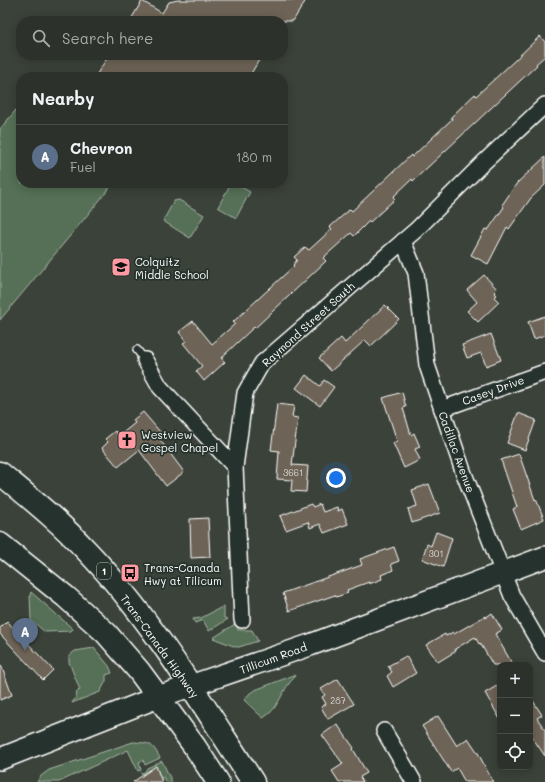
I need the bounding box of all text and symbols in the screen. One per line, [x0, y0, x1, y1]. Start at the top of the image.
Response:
search box [16, 16, 288, 60]
icon: search [30, 27, 52, 49]
text: Search here [62, 28, 153, 48]
text: Nearby [32, 87, 94, 109]
text: Chevron [70, 138, 132, 158]
text: A [40, 148, 50, 165]
text: 180 m [236, 148, 272, 165]
text: Fuel [70, 158, 96, 175]
place label: Colquitz Middle School [135, 254, 209, 282]
school or university icon: Colquitz Middle School [110, 256, 132, 278]
street label: Raymond Street South [258, 278, 358, 370]
street label: Casey Drive [460, 372, 526, 408]
street label: Cadillac Avenue [435, 409, 479, 495]
place label: Westview Gospel Chapel [141, 427, 218, 455]
church icon: Westview Gospel Chapel [116, 429, 138, 451]
house number: 3661 [283, 467, 303, 478]
your location [326, 468, 346, 488]
house number: 301 [429, 548, 443, 559]
place label: Trans-Canada Hwy at Tilicum [144, 560, 222, 588]
bus stop icon: Trans-Canada Hwy at Tilicum [119, 562, 141, 584]
road number: 1 [97, 563, 111, 579]
street label: Trans-Canada Highway [117, 591, 203, 701]
pin: A [12, 618, 38, 651]
street label: Tillicum Road [237, 639, 309, 677]
map controls [497, 662, 533, 770]
button: + [497, 662, 533, 698]
house number: 287 [330, 695, 346, 706]
button: − [497, 698, 533, 734]
button: locate [497, 734, 533, 770]

